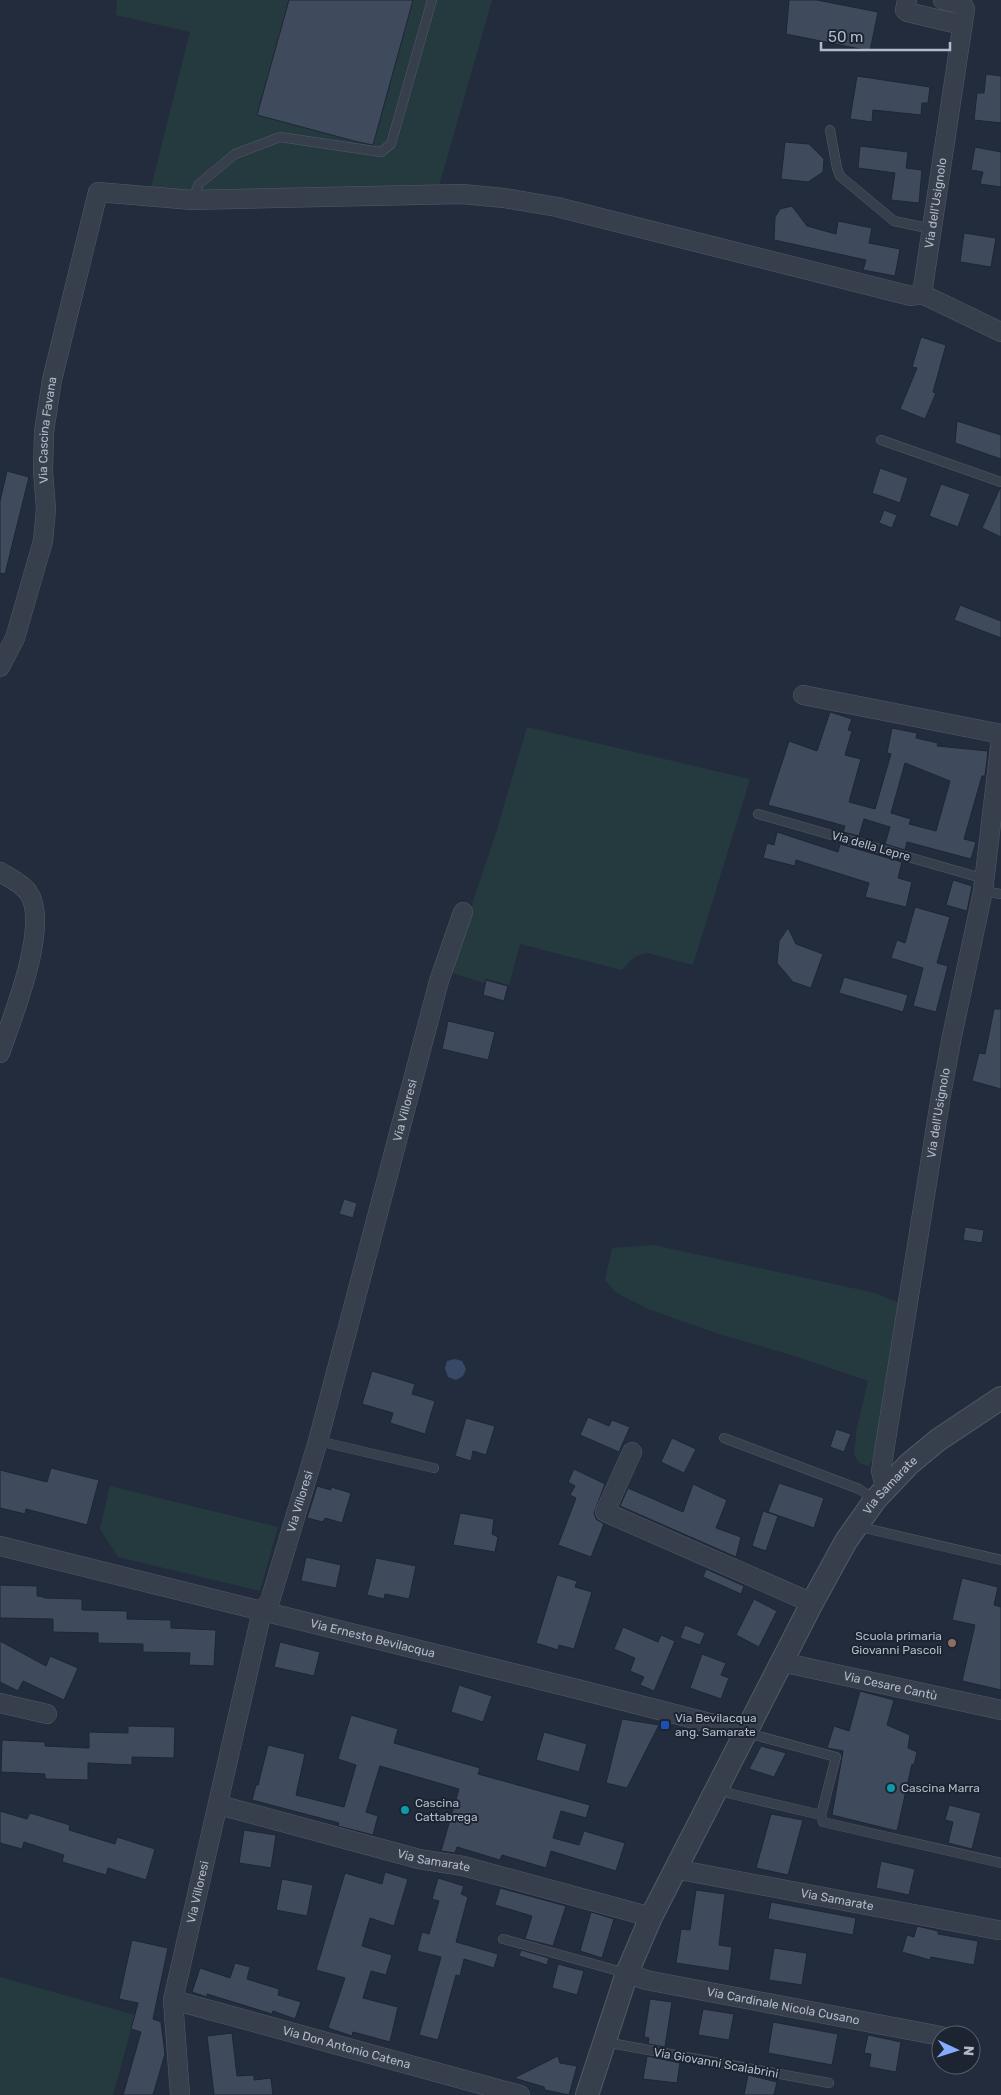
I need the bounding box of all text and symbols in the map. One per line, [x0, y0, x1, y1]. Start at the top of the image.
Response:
scale bar [821, 20, 950, 52]
text: 50 m [828, 28, 863, 46]
street label: Via dell'Usignolo [922, 157, 949, 249]
street label: Via Cascina Favana [36, 376, 59, 484]
street label: Via della Lepre [830, 828, 912, 864]
street label: Via dell'Usignolo [924, 1067, 953, 1159]
street label: Via Villoresi [390, 1078, 420, 1143]
street label: Via Samarate [860, 1453, 920, 1517]
street label: Via Villoresi [284, 1469, 316, 1534]
street label: Via Ernesto Bevilacqua [309, 1616, 437, 1661]
place label: Scuola primaria Giovanni Pascoli [851, 1629, 942, 1657]
marker: Scuola primaria Giovanni Pascoli [946, 1637, 958, 1649]
street label: Via Cesare Cantù [842, 1669, 939, 1703]
place label: Via Bevilacqua ang. Samarate [675, 1711, 757, 1739]
marker: Via Bevilacqua ang. Samarate [659, 1719, 671, 1731]
place label: Cascina Marra [901, 1781, 980, 1795]
marker: Cascina Marra [885, 1782, 897, 1794]
place label: Cascina Cattabrega [415, 1796, 478, 1824]
marker: Cascina Cattabrega [399, 1804, 411, 1816]
street label: Via Samarate [396, 1846, 472, 1875]
street label: Via Villoresi [184, 1859, 212, 1925]
street label: Via Samarate [799, 1886, 875, 1913]
street label: Via Cardinale Nicola Cusano [706, 1985, 861, 2027]
street label: Via Don Antonio Catena [281, 2023, 412, 2072]
north arrow [931, 2025, 981, 2075]
street label: Via Giovanni Scalabrini [653, 2045, 780, 2081]
text: N [960, 2045, 977, 2056]

